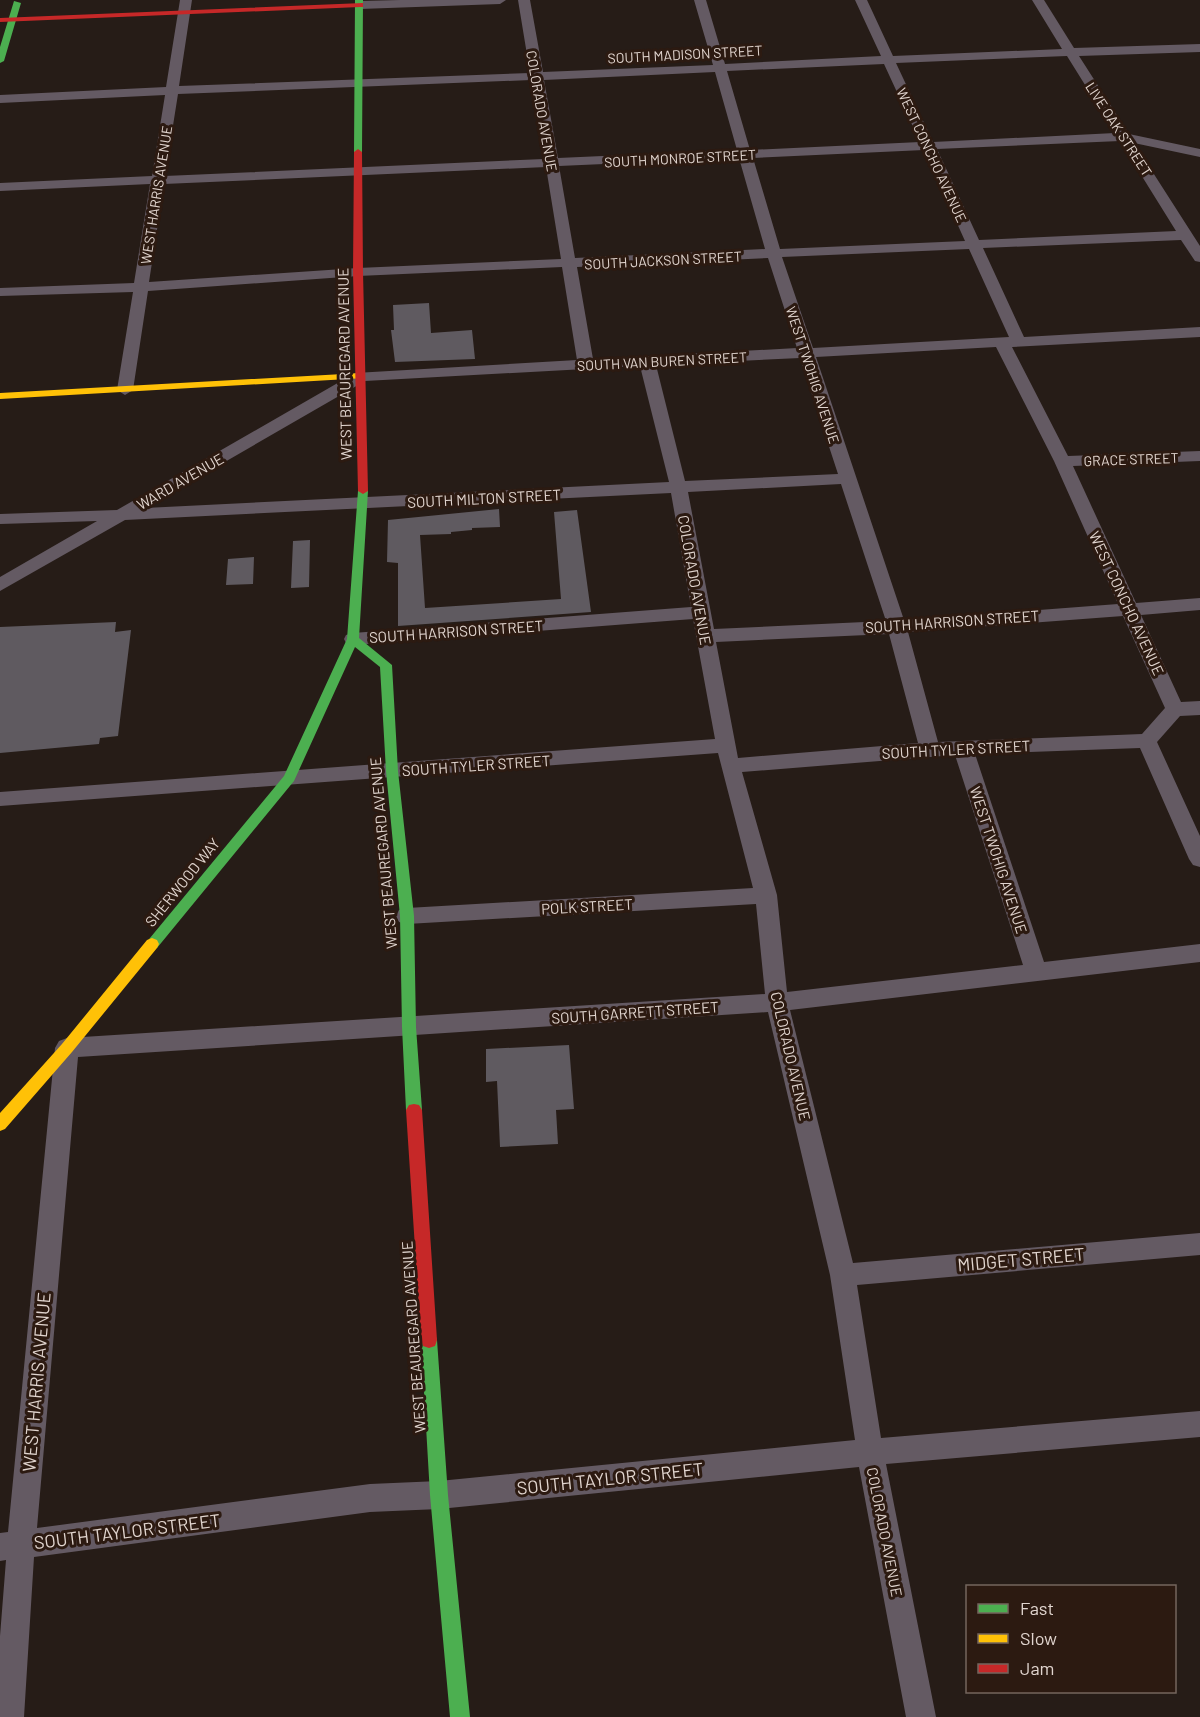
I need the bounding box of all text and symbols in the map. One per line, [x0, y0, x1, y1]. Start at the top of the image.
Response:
street label: SOUTH MADISON STREET [607, 41, 763, 67]
street label: COLORADO AVENUE [523, 49, 561, 173]
street label: LIVE OAK STREET [1082, 79, 1156, 179]
street label: WEST CONCHO AVENUE [893, 85, 971, 225]
street label: WEST HARRIS AVENUE [137, 125, 175, 265]
street label: SOUTH MONROE STREET [604, 146, 756, 170]
street label: SOUTH JACKSON STREET [584, 247, 742, 273]
street label: WEST BEAUREGARD AVENUE [333, 268, 355, 460]
street label: WEST TWOHIG AVENUE [783, 304, 843, 446]
street label: SOUTH VAN BUREN STREET [577, 348, 747, 374]
street label: WARD AVENUE [133, 449, 227, 513]
street label: GRACE STREET [1083, 449, 1179, 469]
street label: SOUTH MILTON STREET [407, 485, 561, 511]
street label: COLORADO AVENUE [675, 514, 715, 646]
street label: WEST CONCHO AVENUE [1086, 528, 1168, 678]
street label: SOUTH HARRISON STREET [864, 606, 1040, 636]
street label: SOUTH HARRISON STREET [368, 616, 544, 646]
street label: SOUTH TYLER STREET [881, 736, 1031, 762]
street label: SOUTH TYLER STREET [401, 751, 551, 779]
street label: WEST BEAUREGARD AVENUE [366, 756, 400, 950]
street label: WEST TWOHIG AVENUE [967, 784, 1031, 936]
street label: SHERWOOD WAY [141, 834, 223, 930]
street label: POLK STREET [541, 895, 633, 917]
street label: COLORADO AVENUE [767, 990, 815, 1122]
street label: SOUTH GARRETT STREET [551, 997, 719, 1027]
street label: WEST BEAUREGARD AVENUE [397, 1240, 429, 1434]
street label: MIDGET STREET [956, 1242, 1086, 1276]
street label: WEST HARRIS AVENUE [17, 1291, 55, 1473]
street label: SOUTH TAYLOR STREET [516, 1457, 704, 1499]
street label: COLORADO AVENUE [864, 1466, 906, 1598]
street label: SOUTH TAYLOR STREET [33, 1509, 221, 1553]
legend [966, 1585, 1176, 1693]
text: Fast [1020, 1597, 1054, 1619]
text: Slow [1020, 1627, 1057, 1649]
text: Jam [1020, 1657, 1054, 1679]

